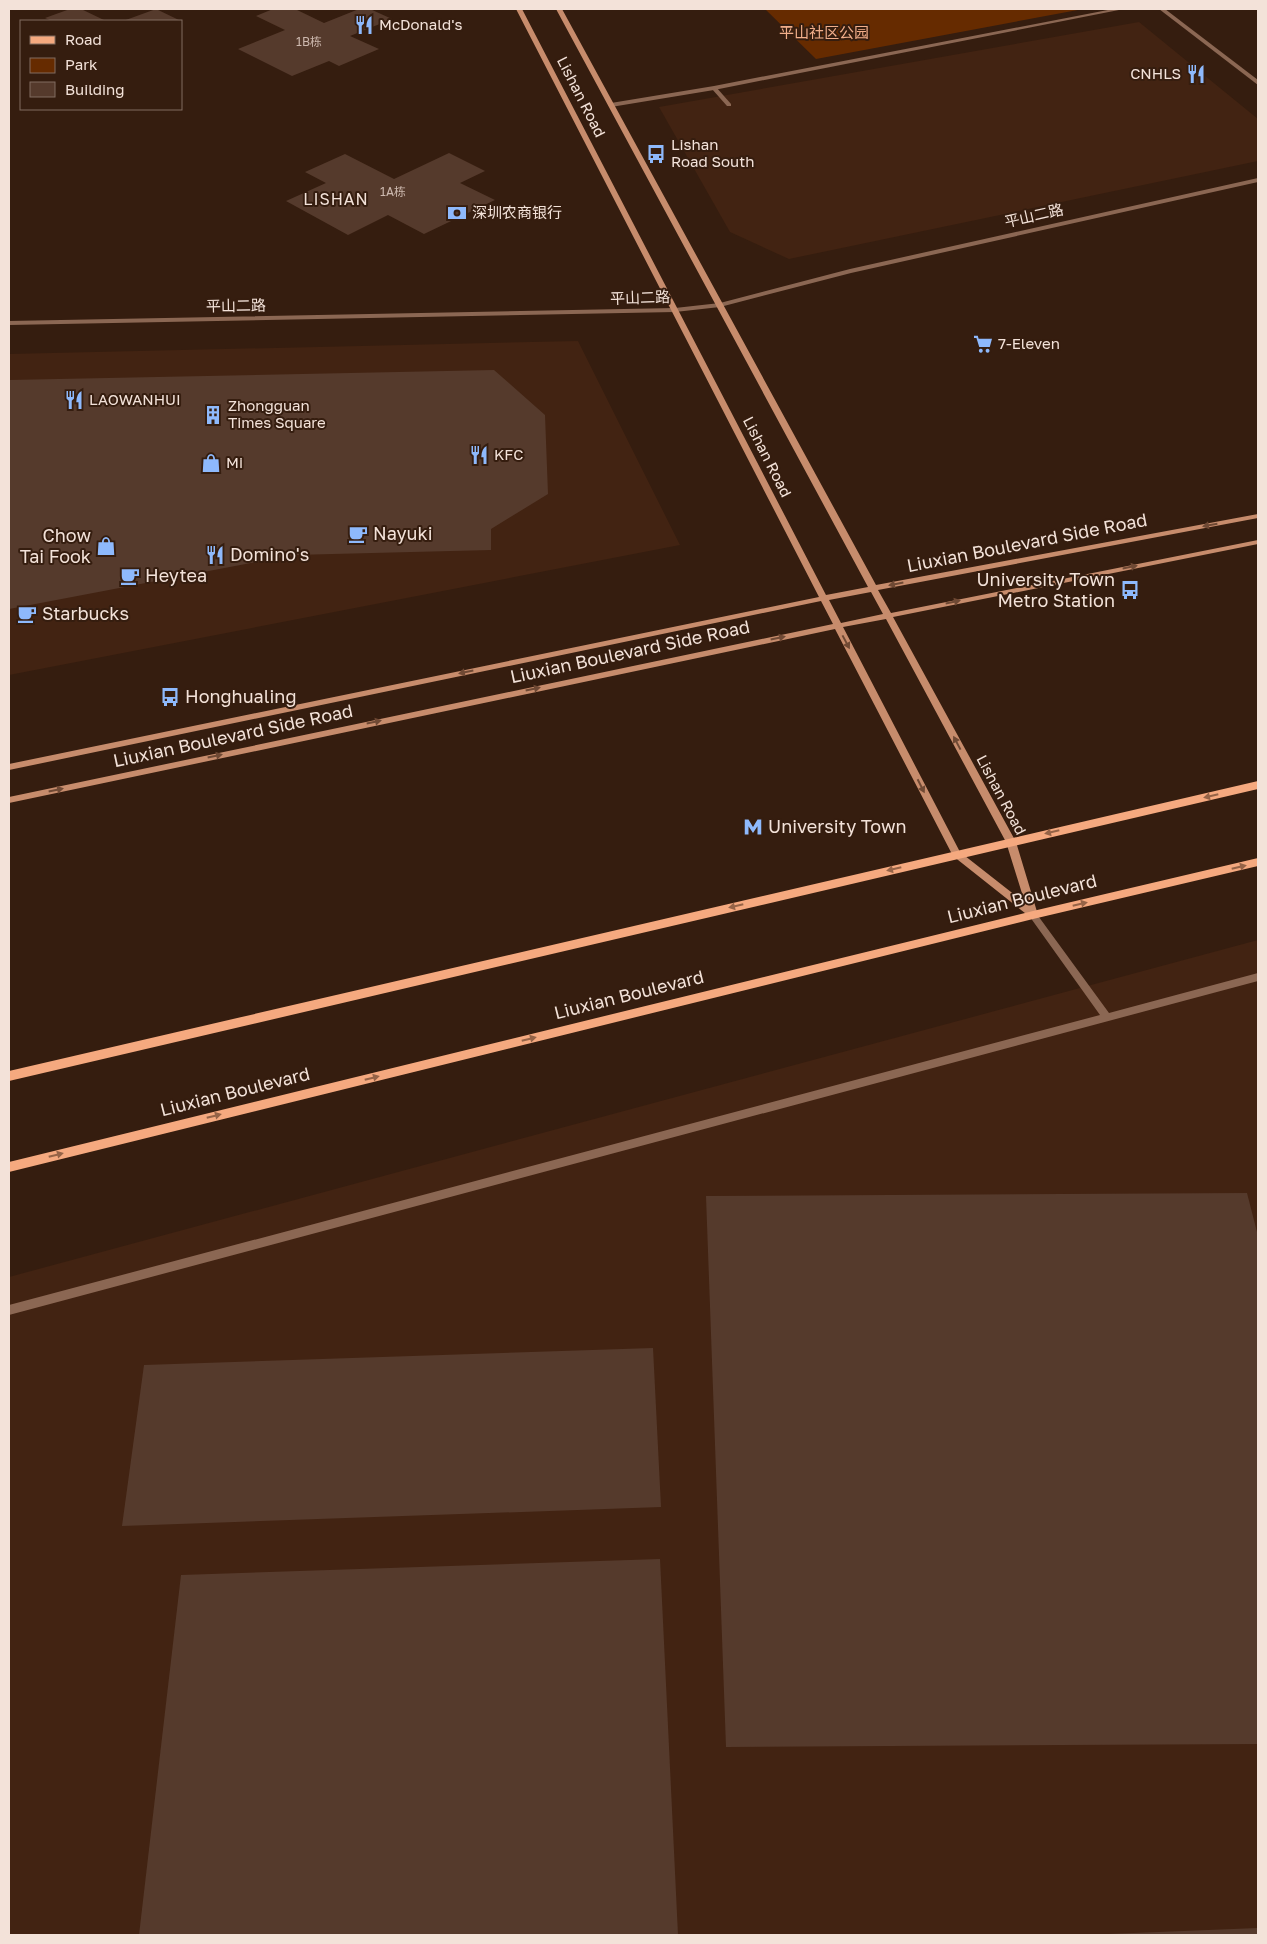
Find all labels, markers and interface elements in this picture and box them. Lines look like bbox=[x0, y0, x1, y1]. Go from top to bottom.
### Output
restaurant icon: McDonald's bbox=[353, 14, 375, 36]
place label: McDonald's bbox=[379, 15, 462, 33]
legend bbox=[20, 20, 182, 110]
park label: 平山社区公园 bbox=[779, 23, 869, 41]
text: Road bbox=[65, 30, 102, 48]
house number: 1B栋 bbox=[296, 34, 322, 49]
street label: Lishan Road bbox=[554, 53, 610, 140]
text: Park bbox=[65, 55, 98, 73]
restaurant icon: CNHLS bbox=[1185, 63, 1207, 85]
place label: CNHLS bbox=[1130, 64, 1181, 82]
text: Building bbox=[65, 80, 125, 98]
place label: Lishan Road South bbox=[671, 135, 754, 170]
bus stop icon: Lishan Road South bbox=[645, 143, 667, 165]
house number: 1A栋 bbox=[380, 184, 406, 199]
district label: LISHAN bbox=[303, 189, 369, 209]
street label: 平山二路 bbox=[1003, 200, 1065, 231]
bank icon: 深圳农商银行 bbox=[446, 202, 468, 224]
place label: 深圳农商银行 bbox=[472, 203, 562, 221]
street label: 平山二路 bbox=[610, 287, 670, 307]
street label: 平山二路 bbox=[206, 295, 266, 315]
supermarket icon: 7-Eleven bbox=[972, 333, 994, 355]
place label: 7-Eleven bbox=[998, 334, 1060, 352]
restaurant icon: LAOWANHUI bbox=[63, 389, 85, 411]
place label: LAOWANHUI bbox=[89, 390, 181, 408]
place label: Zhongguan Times Square bbox=[228, 396, 326, 431]
building icon: Zhongguan Times Square bbox=[202, 404, 224, 426]
street label: Lishan Road bbox=[740, 413, 796, 500]
restaurant icon: KFC bbox=[468, 444, 490, 466]
place label: KFC bbox=[494, 445, 523, 463]
shop icon: Mi bbox=[200, 452, 222, 474]
place label: Mi bbox=[226, 453, 243, 471]
street label: Liuxian Boulevard Side Road bbox=[905, 508, 1149, 576]
one-way arrow bbox=[1202, 521, 1218, 529]
place label: Nayuki bbox=[373, 522, 432, 544]
cafe icon: Nayuki bbox=[347, 523, 369, 545]
place label: Chow Tai Fook bbox=[20, 524, 91, 567]
shop icon: Chow Tai Fook bbox=[95, 535, 117, 557]
place label: Domino's bbox=[230, 543, 309, 565]
restaurant icon: Domino's bbox=[204, 544, 226, 566]
one-way arrow bbox=[1122, 563, 1138, 571]
place label: Heytea bbox=[145, 564, 207, 586]
cafe icon: Heytea bbox=[119, 565, 141, 587]
place label: University Town Metro Station bbox=[976, 568, 1115, 611]
bus stop icon: University Town Metro Station bbox=[1119, 579, 1141, 601]
one-way arrow bbox=[888, 580, 903, 588]
one-way arrow bbox=[946, 598, 961, 606]
place label: Starbucks bbox=[42, 602, 129, 624]
cafe icon: Starbucks bbox=[16, 603, 38, 625]
street label: Liuxian Boulevard Side Road bbox=[508, 615, 752, 687]
one-way arrow bbox=[771, 633, 787, 641]
one-way arrow bbox=[842, 635, 850, 649]
one-way arrow bbox=[458, 668, 473, 676]
place label: Honghualing bbox=[185, 685, 296, 707]
one-way arrow bbox=[526, 685, 541, 693]
bus stop icon: Honghualing bbox=[159, 686, 181, 708]
street label: Liuxian Boulevard Side Road bbox=[111, 699, 355, 771]
one-way arrow bbox=[367, 718, 383, 726]
one-way arrow bbox=[953, 736, 962, 750]
street label: Lishan Road bbox=[973, 751, 1030, 838]
one-way arrow bbox=[208, 752, 223, 760]
one-way arrow bbox=[917, 779, 925, 793]
one-way arrow bbox=[49, 786, 64, 794]
one-way arrow bbox=[1203, 792, 1218, 800]
place label: University Town bbox=[768, 815, 907, 837]
metro station icon: University Town bbox=[742, 816, 764, 838]
one-way arrow bbox=[1045, 828, 1060, 836]
one-way arrow bbox=[1231, 863, 1246, 871]
one-way arrow bbox=[887, 865, 902, 873]
street label: Liuxian Boulevard bbox=[945, 869, 1099, 927]
one-way arrow bbox=[1073, 900, 1088, 908]
one-way arrow bbox=[728, 902, 743, 910]
street label: Liuxian Boulevard bbox=[552, 965, 706, 1023]
one-way arrow bbox=[522, 1035, 537, 1043]
street label: Liuxian Boulevard bbox=[158, 1062, 312, 1120]
one-way arrow bbox=[364, 1074, 379, 1082]
one-way arrow bbox=[206, 1112, 221, 1120]
one-way arrow bbox=[49, 1151, 64, 1159]

